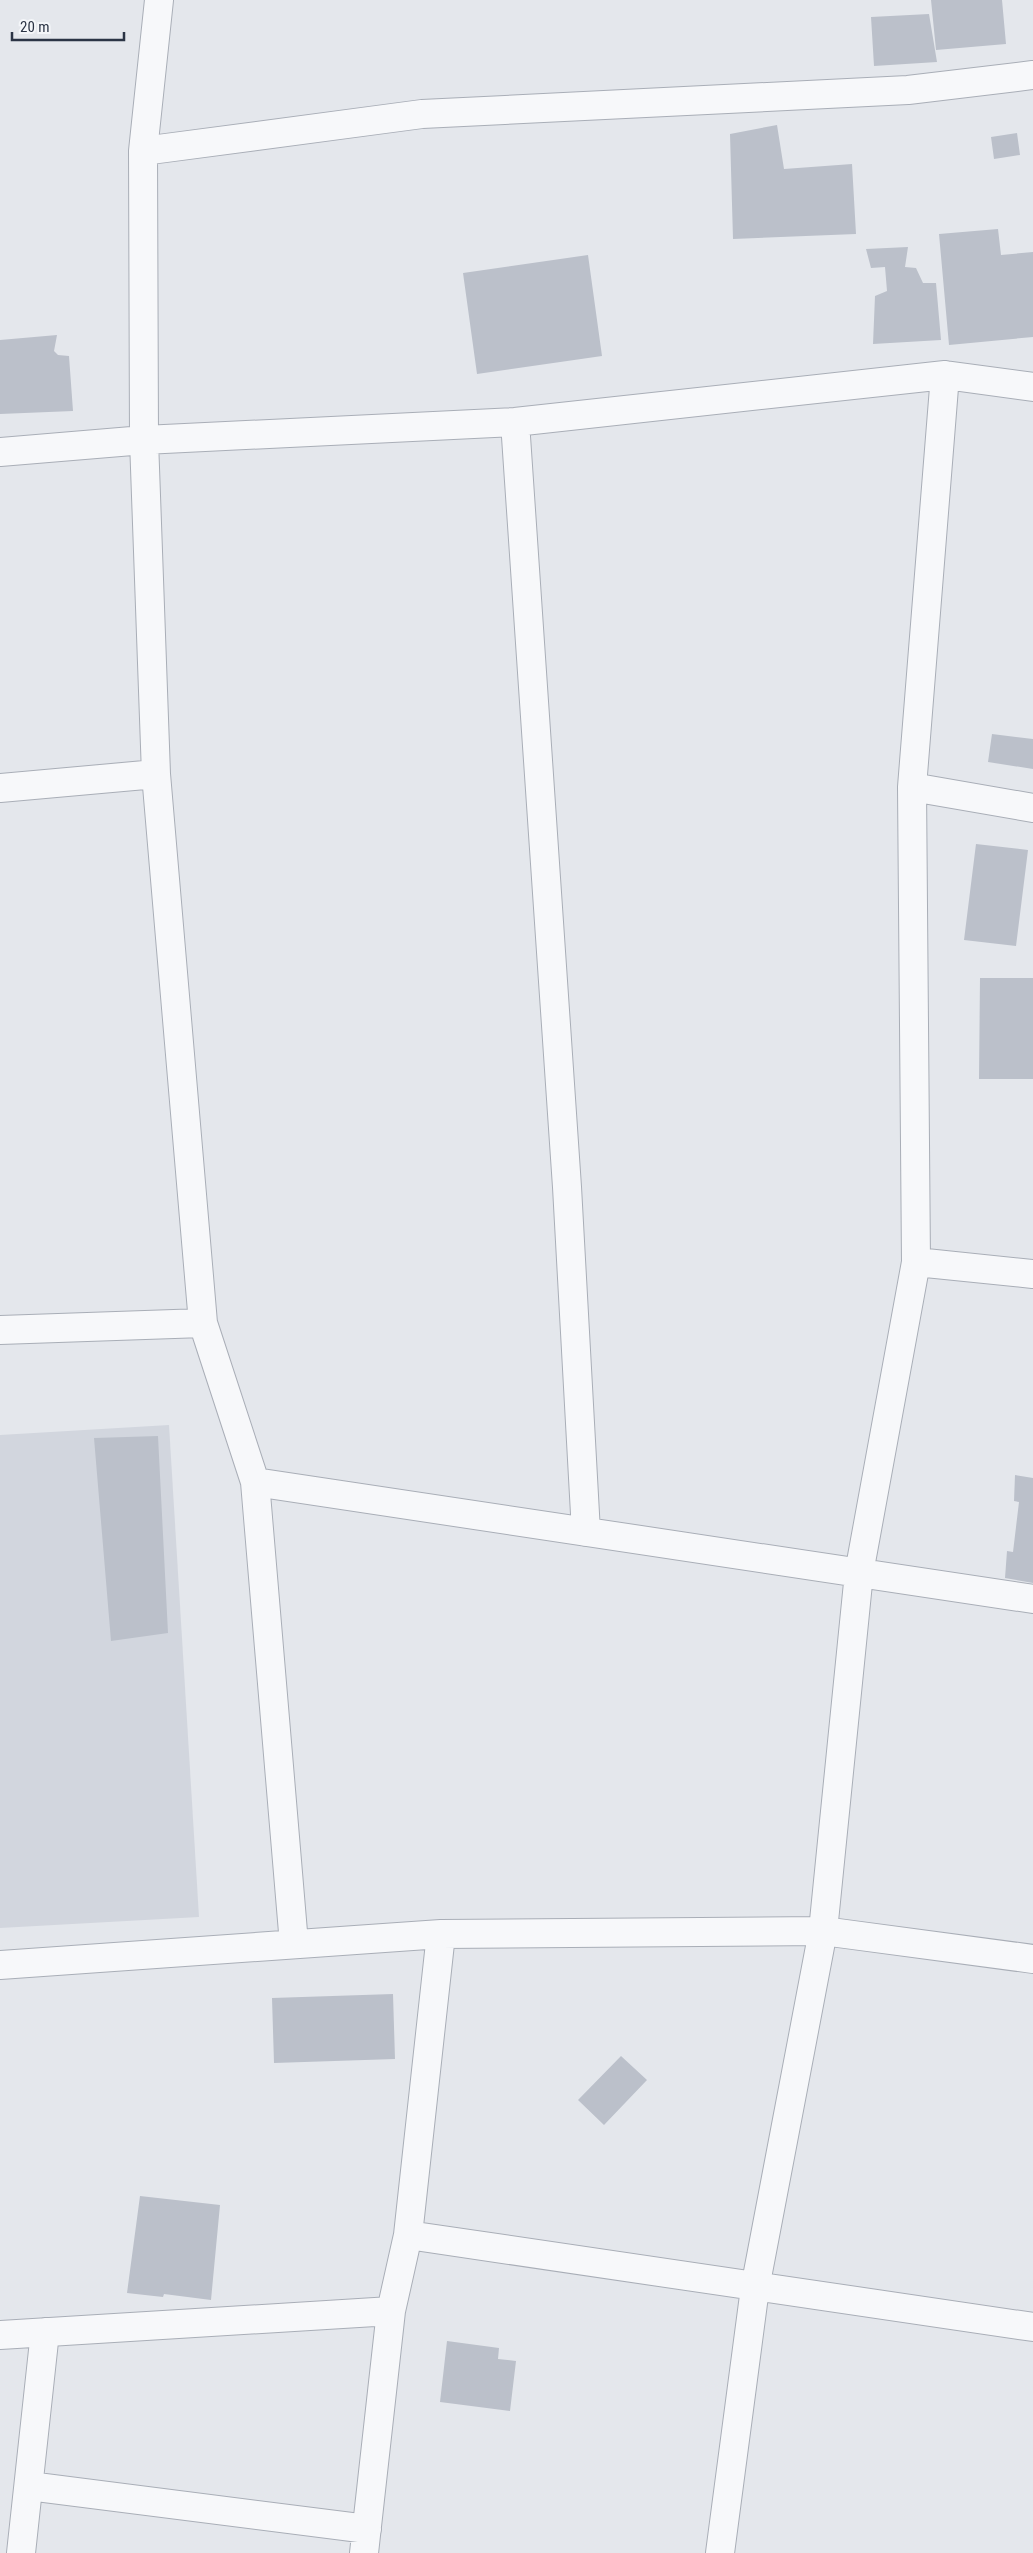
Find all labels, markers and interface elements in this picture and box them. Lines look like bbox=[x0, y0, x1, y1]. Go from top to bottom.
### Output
scale bar bbox=[12, 10, 125, 42]
text: 20 m bbox=[20, 18, 50, 36]

